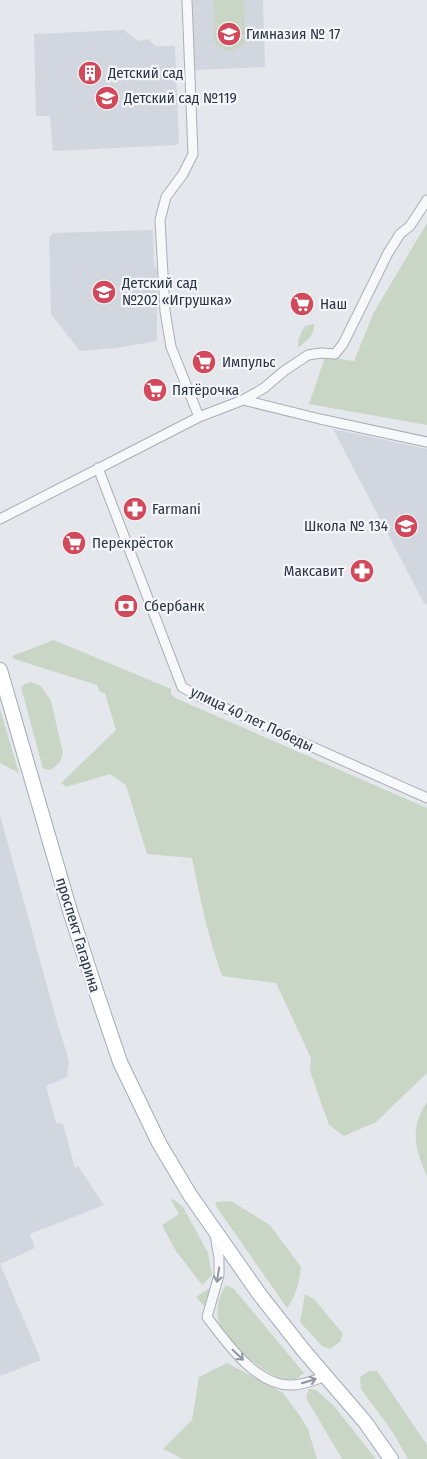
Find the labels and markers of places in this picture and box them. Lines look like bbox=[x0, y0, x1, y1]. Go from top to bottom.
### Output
school or university icon: Гимназия № 17 bbox=[216, 21, 242, 47]
place label: Гимназия № 17 bbox=[246, 25, 340, 43]
building icon: Детский сад bbox=[77, 60, 103, 86]
place label: Детский сад bbox=[107, 64, 183, 82]
school or university icon: Детский сад №119 bbox=[94, 85, 120, 111]
place label: Детский сад №119 bbox=[123, 89, 237, 107]
place label: Детский сад №202 «Игрушка» bbox=[121, 274, 232, 309]
school or university icon: Детский сад №202 «Игрушка» bbox=[91, 279, 117, 305]
supermarket icon: Наш bbox=[289, 291, 315, 317]
place label: Наш bbox=[320, 295, 347, 313]
supermarket icon: Импульс bbox=[191, 349, 217, 375]
place label: Импульс bbox=[222, 353, 276, 371]
supermarket icon: Пятёрочка bbox=[142, 377, 168, 403]
place label: Пятёрочка bbox=[172, 381, 239, 399]
pharmacy icon: Farmani bbox=[122, 496, 148, 522]
place label: Farmani bbox=[152, 500, 201, 518]
school or university icon: Школа № 134 bbox=[393, 513, 419, 539]
place label: Школа № 134 bbox=[304, 517, 388, 535]
supermarket icon: Перекрёсток bbox=[61, 530, 87, 556]
place label: Перекрёсток bbox=[92, 534, 173, 552]
pharmacy icon: Максавит bbox=[349, 558, 375, 584]
place label: Максавит bbox=[284, 562, 345, 580]
bank icon: Сбербанк bbox=[113, 593, 139, 619]
place label: Сбербанк bbox=[144, 597, 205, 615]

